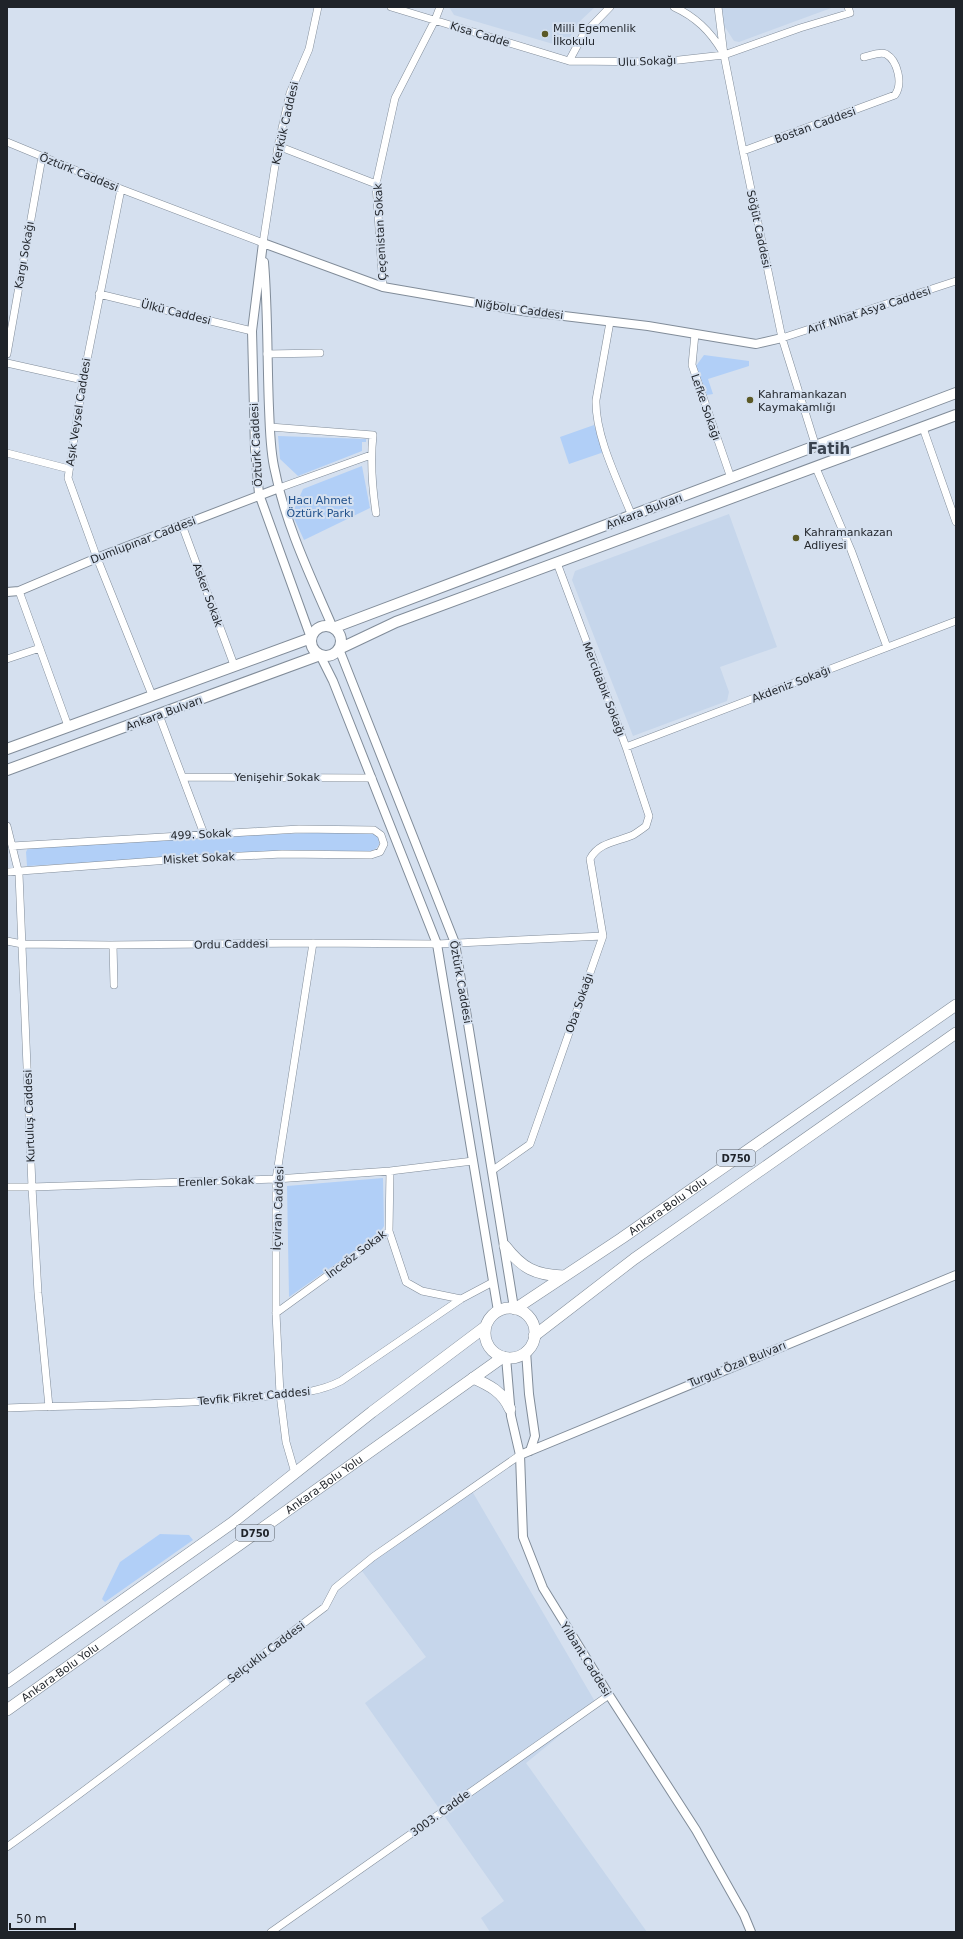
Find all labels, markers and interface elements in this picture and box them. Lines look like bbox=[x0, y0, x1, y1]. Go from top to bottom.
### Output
street label: Kısa Cadde bbox=[449, 19, 511, 50]
place label: Milli Egemenlik İlkokulu bbox=[553, 22, 636, 48]
marker: Milli Egemenlik İlkokulu bbox=[540, 29, 550, 39]
street label: Ulu Sokağı bbox=[618, 54, 676, 69]
street label: Kerkük Caddesi bbox=[270, 80, 301, 166]
street label: Bostan Caddesi bbox=[773, 105, 858, 146]
street label: Öztürk Caddesi bbox=[37, 151, 120, 194]
street label: Çeçenistan Sokak bbox=[371, 182, 390, 281]
street label: Söğüt Caddesi bbox=[744, 189, 773, 269]
street label: Kargı Sokağı bbox=[12, 220, 37, 290]
street label: Arif Nihat Asya Caddesi bbox=[806, 284, 933, 337]
street label: Niğbolu Caddesi bbox=[474, 297, 564, 322]
street label: Ülkü Caddesi bbox=[140, 298, 212, 327]
street label: Aşık Veysel Caddesi bbox=[64, 357, 93, 467]
street label: Lefke Sokağı bbox=[688, 372, 723, 442]
place label: Kahramankazan Kaymakamlığı bbox=[758, 388, 847, 414]
marker: Kahramankazan Kaymakamlığı bbox=[745, 395, 755, 405]
street label: Öztürk Caddesi bbox=[248, 403, 265, 487]
district label: Fatih bbox=[808, 440, 850, 458]
street label: Ankara Bulvarı bbox=[604, 491, 684, 532]
park label: Hacı Ahmet Öztürk Parkı bbox=[287, 494, 353, 520]
street label: Dumlupınar Caddesi bbox=[89, 514, 198, 567]
place label: Kahramankazan Adliyesi bbox=[804, 526, 893, 552]
marker: Kahramankazan Adliyesi bbox=[791, 533, 801, 543]
street label: Asker Sokak bbox=[190, 561, 225, 629]
street label: Mercidabık Sokağı bbox=[580, 640, 628, 738]
street label: Akdeniz Sokağı bbox=[750, 663, 833, 706]
street label: Ankara Bulvarı bbox=[124, 694, 204, 733]
street label: Yenişehir Sokak bbox=[233, 771, 320, 784]
street label: 499. Sokak bbox=[170, 826, 232, 843]
street label: Misket Sokak bbox=[163, 850, 236, 867]
street label: Ordu Caddesi bbox=[194, 937, 268, 952]
street label: Öztürk Caddesi bbox=[447, 940, 474, 1025]
street label: Oba Sokağı bbox=[563, 971, 596, 1035]
street label: Kurtuluş Caddesi bbox=[21, 1069, 38, 1163]
road number: D750 bbox=[717, 1150, 755, 1166]
street label: İçviran Caddesi bbox=[271, 1166, 286, 1250]
street label: Erenler Sokak bbox=[178, 1174, 255, 1189]
street label: Ankara-Bolu Yolu bbox=[626, 1175, 709, 1238]
street label: İnceöz Sokak bbox=[324, 1227, 389, 1281]
street label: Turgut Özal Bulvarı bbox=[685, 1339, 788, 1390]
street label: Tevfik Fikret Caddesi bbox=[196, 1385, 311, 1408]
street label: Ankara-Bolu Yolu bbox=[283, 1453, 366, 1517]
road number: D750 bbox=[236, 1525, 274, 1541]
street label: Selçuklu Caddesi bbox=[225, 1619, 308, 1686]
street label: Yılbant Caddesi bbox=[557, 1619, 614, 1699]
street label: Ankara-Bolu Yolu bbox=[19, 1641, 102, 1705]
street label: 3003. Cadde bbox=[408, 1787, 473, 1839]
scale bar bbox=[10, 1905, 75, 1931]
text: 50 m bbox=[16, 1912, 47, 1926]

